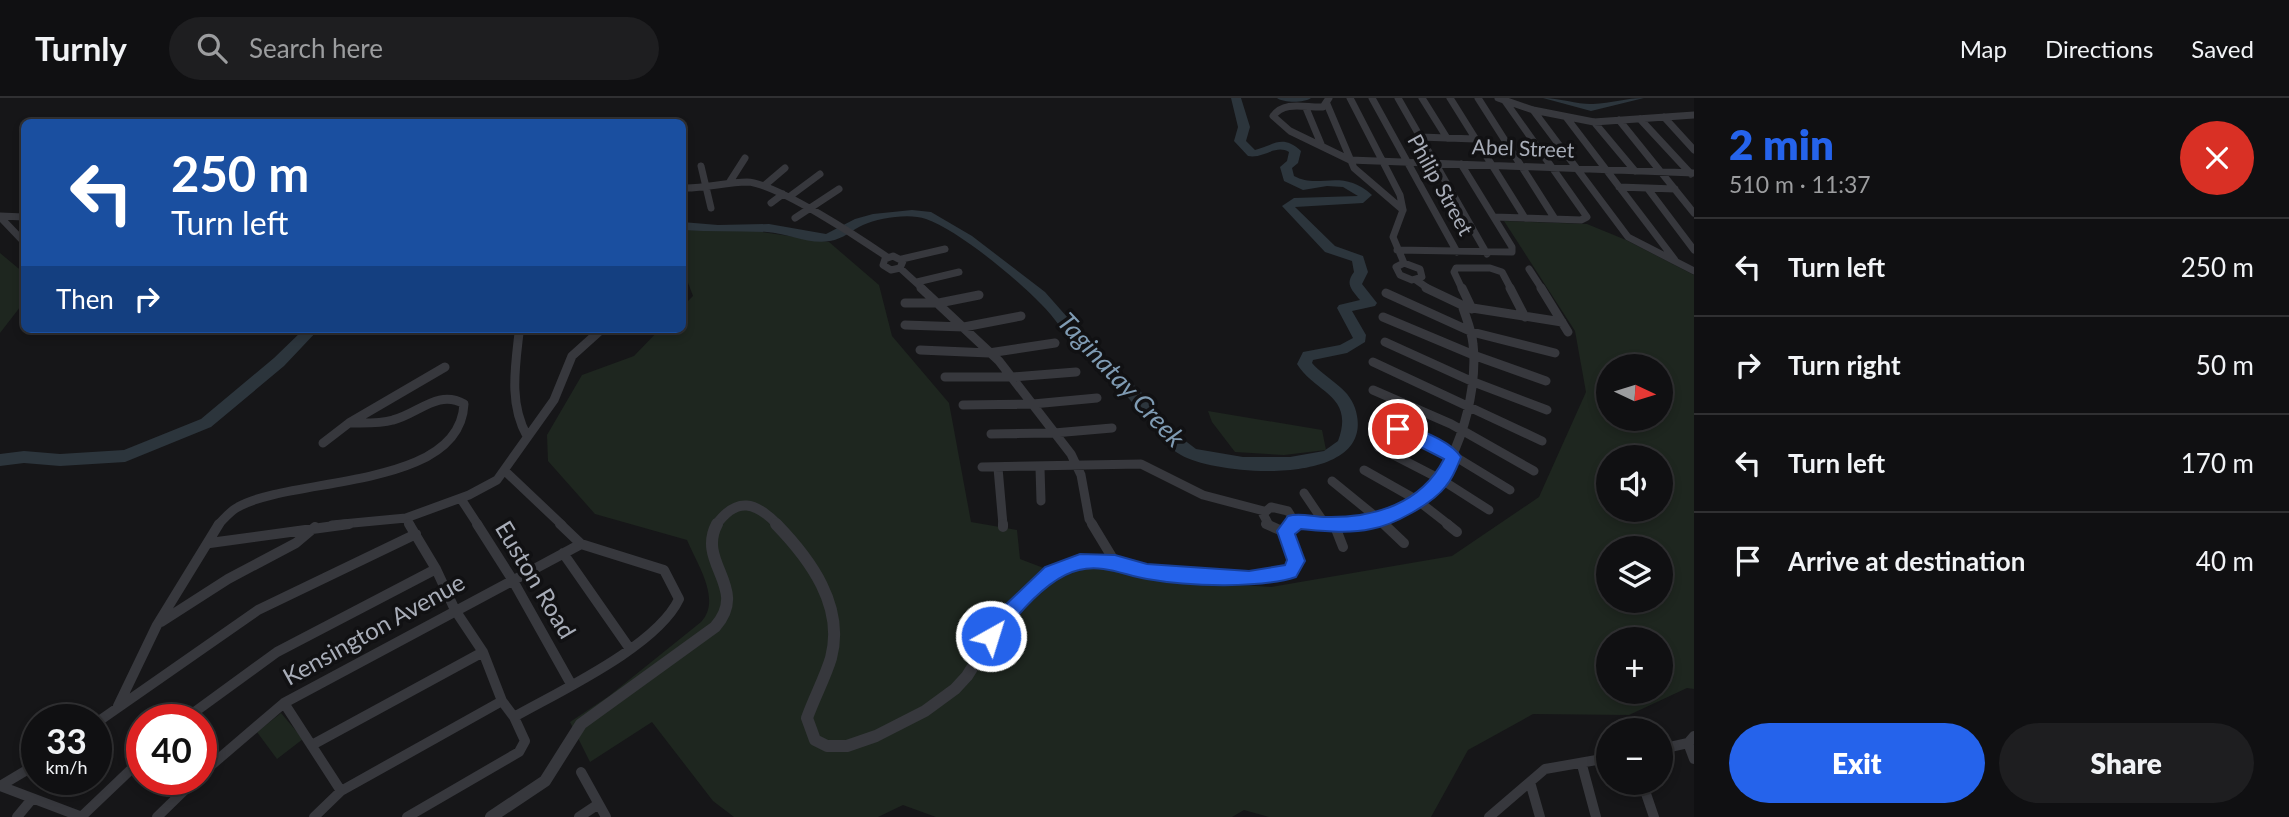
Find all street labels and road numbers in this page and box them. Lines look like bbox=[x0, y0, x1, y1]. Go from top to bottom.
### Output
street label: Philip Street bbox=[1403, 129, 1480, 240]
street label: Abel Street bbox=[1471, 133, 1575, 162]
street label: Euston Road bbox=[490, 515, 583, 643]
street label: Kensington Avenue bbox=[277, 567, 469, 691]

